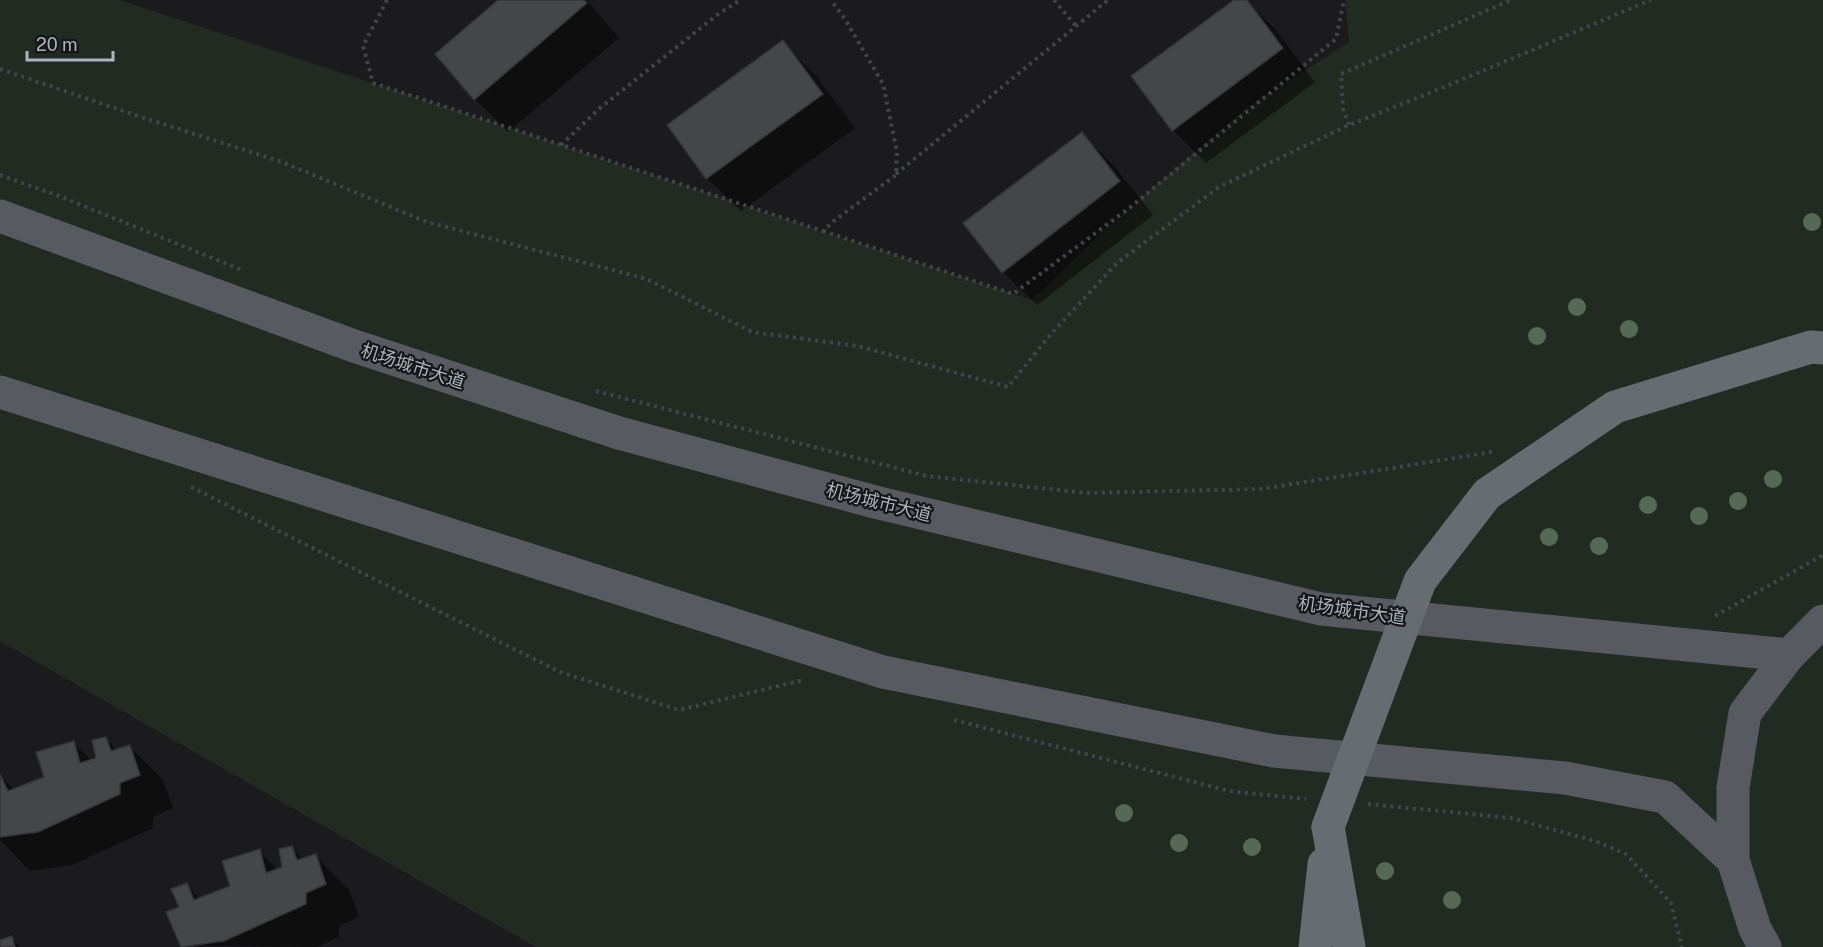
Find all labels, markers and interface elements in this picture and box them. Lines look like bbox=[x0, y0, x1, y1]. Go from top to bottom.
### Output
scale bar bbox=[27, 24, 112, 62]
text: 20 m bbox=[36, 34, 78, 55]
street label: 机场城市大道 bbox=[358, 339, 468, 393]
street label: 机场城市大道 bbox=[824, 479, 934, 525]
street label: 机场城市大道 bbox=[1297, 592, 1407, 628]

